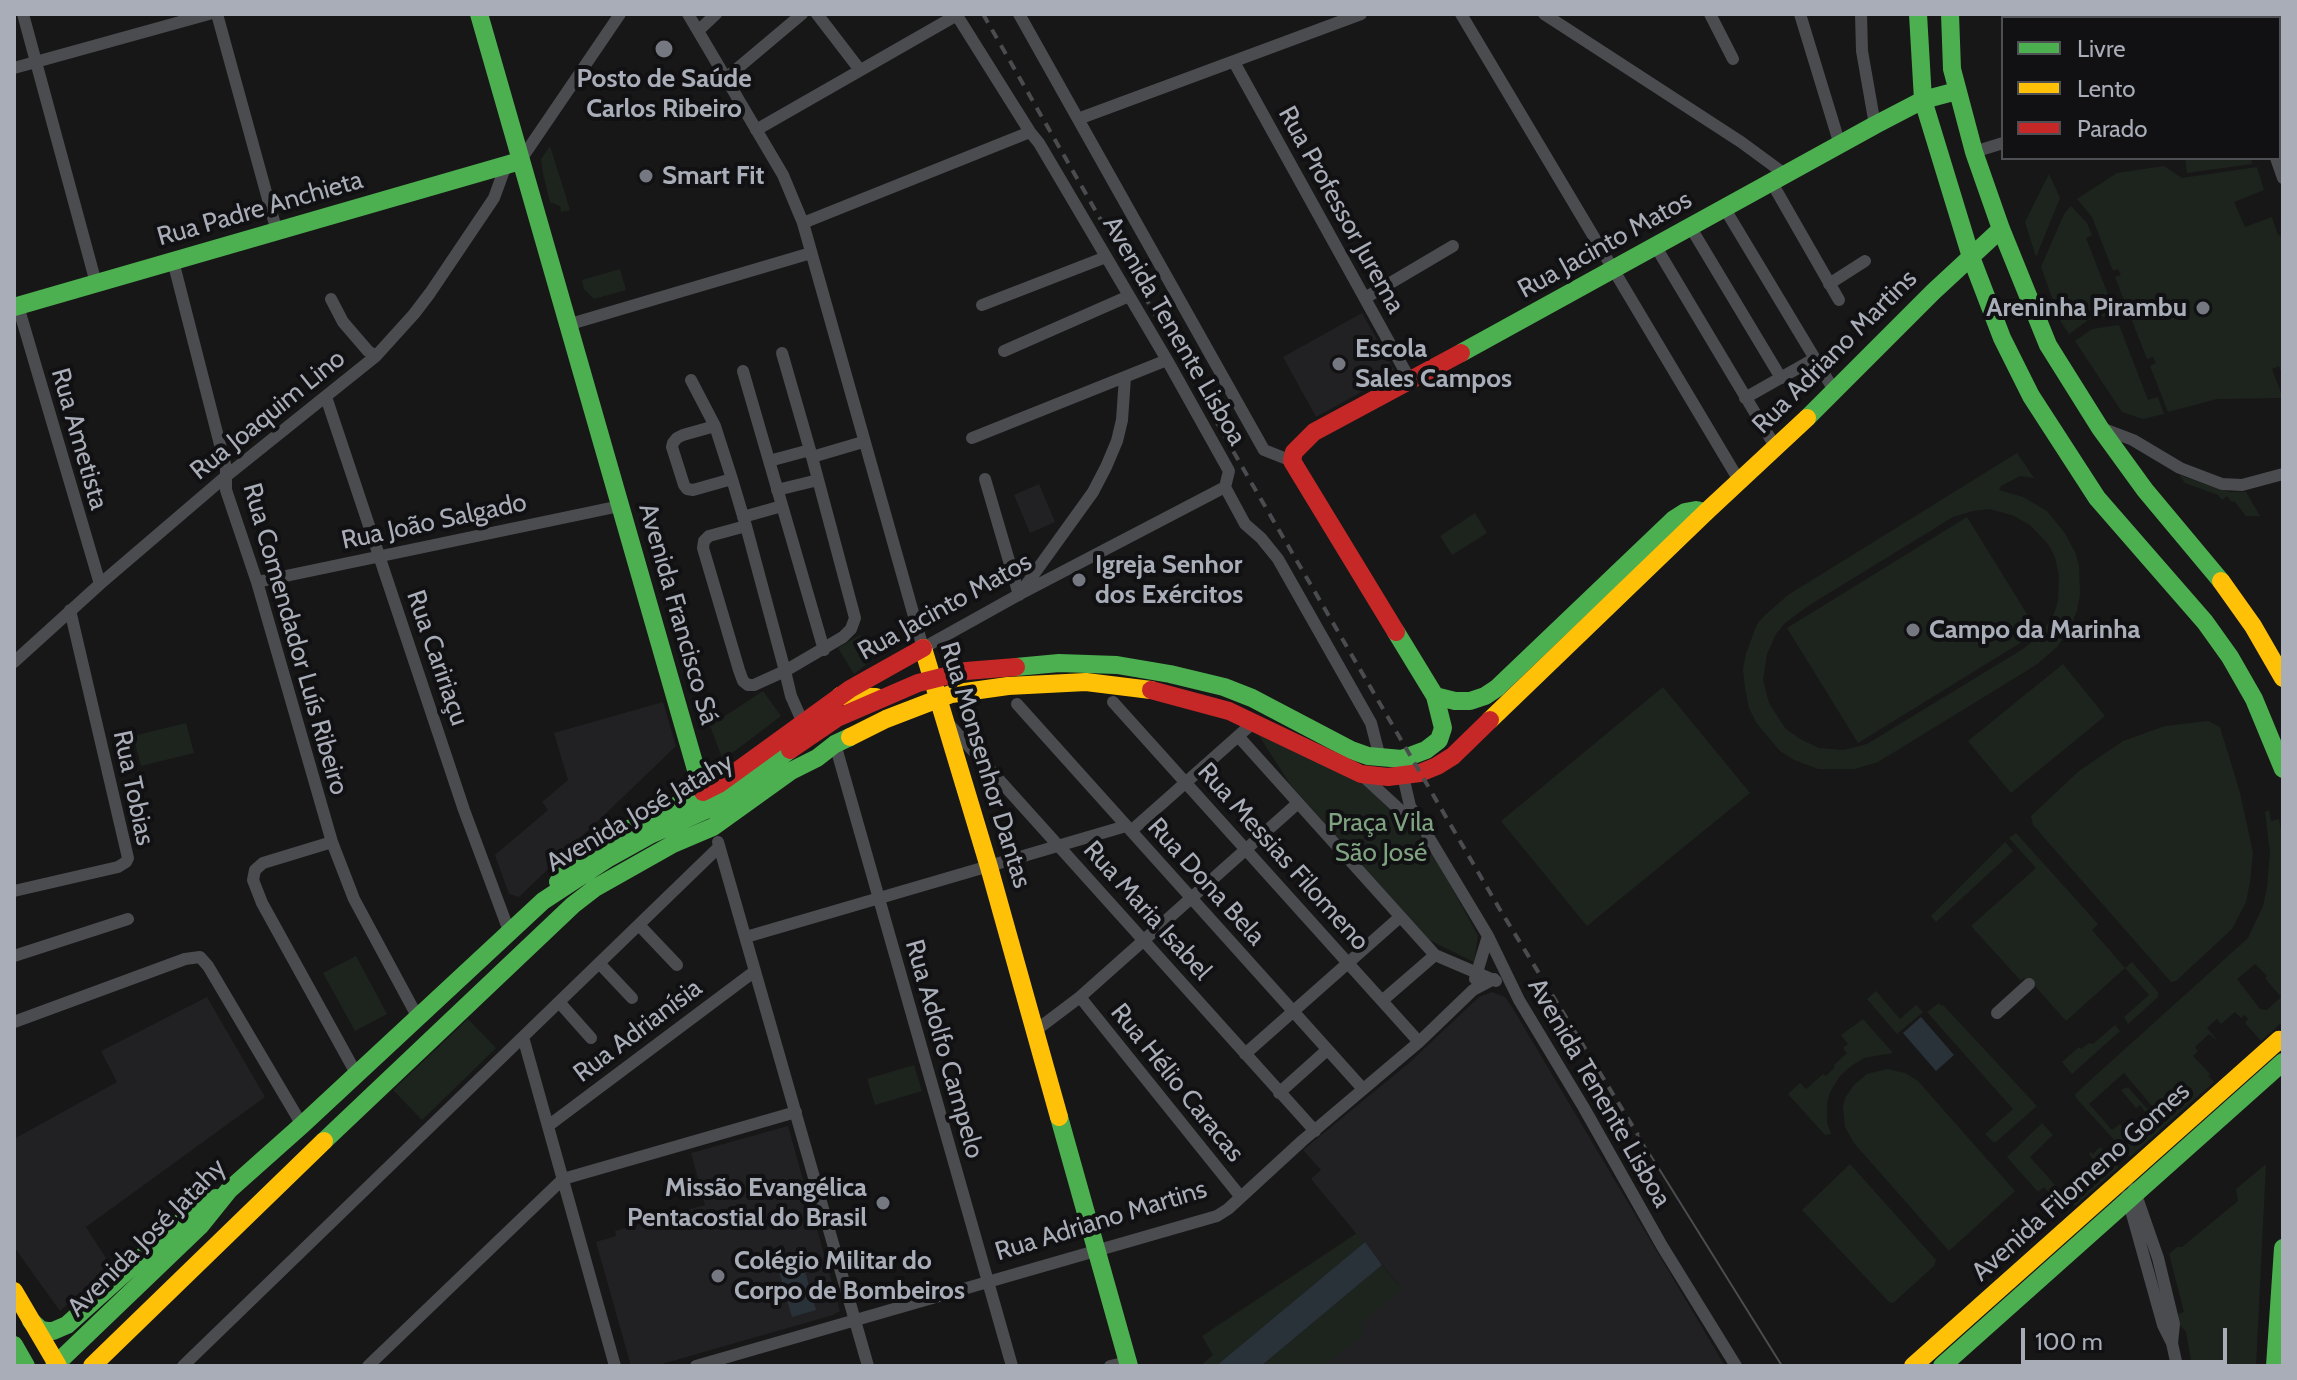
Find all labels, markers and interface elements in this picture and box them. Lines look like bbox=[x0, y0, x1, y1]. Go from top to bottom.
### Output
legend bbox=[2001, 16, 2281, 160]
text: Livre bbox=[2077, 34, 2125, 63]
marker: Posto de Saúde Carlos Ribeiro bbox=[653, 38, 675, 60]
place label: Posto de Saúde Carlos Ribeiro bbox=[576, 63, 752, 124]
text: Lento bbox=[2077, 74, 2136, 103]
street label: Rua Professor Jurema bbox=[1271, 101, 1411, 319]
text: Parado bbox=[2077, 114, 2147, 143]
place label: Smart Fit bbox=[662, 160, 764, 192]
street label: Rua Padre Anchieta bbox=[154, 165, 366, 253]
marker: Smart Fit bbox=[637, 167, 655, 185]
street label: Rua Jacinto Matos bbox=[1513, 184, 1697, 306]
street label: Avenida Tenente Lisboa bbox=[1096, 211, 1252, 451]
street label: Rua Adriano Martins bbox=[1746, 263, 1924, 441]
place label: Areninha Pirambu bbox=[1986, 292, 2187, 324]
marker: Areninha Pirambu bbox=[2194, 299, 2212, 317]
place label: Escola Sales Campos bbox=[1355, 333, 1512, 394]
street label: Rua Joaquim Lino bbox=[184, 343, 352, 487]
marker: Escola Sales Campos bbox=[1330, 355, 1348, 373]
street label: Rua Ametista bbox=[44, 365, 114, 513]
street label: Rua Comendador Luís Ribeiro bbox=[236, 480, 354, 798]
street label: Rua João Salgado bbox=[339, 487, 529, 557]
street label: Avenida Francisco Sá bbox=[631, 500, 725, 728]
street label: Rua Jacinto Matos bbox=[853, 546, 1037, 668]
place label: Igreja Senhor dos Exércitos bbox=[1095, 549, 1243, 610]
marker: Igreja Senhor dos Exércitos bbox=[1070, 571, 1088, 589]
street label: Rua Caririaçu bbox=[399, 586, 475, 730]
place label: Campo da Marinha bbox=[1929, 614, 2140, 646]
marker: Campo da Marinha bbox=[1904, 621, 1922, 639]
street label: Rua Monsenhor Dantas bbox=[933, 638, 1037, 892]
street label: Rua Tobias bbox=[106, 728, 160, 848]
street label: Avenida José Jatahy bbox=[541, 747, 739, 879]
street label: Rua Messias Filomeno bbox=[1191, 757, 1375, 957]
park label: Praça Vila São José bbox=[1328, 807, 1434, 868]
street label: Rua Dona Bela bbox=[1141, 812, 1271, 952]
street label: Rua Maria Isabel bbox=[1076, 835, 1218, 987]
street label: Rua Adolfo Campelo bbox=[898, 936, 990, 1162]
street label: Rua Adrianísia bbox=[568, 973, 708, 1089]
street label: Avenida Tenente Lisboa bbox=[1521, 973, 1677, 1213]
street label: Rua Hélio Caracas bbox=[1104, 998, 1250, 1168]
street label: Avenida Filomeno Gomes bbox=[1966, 1076, 2196, 1288]
street label: Avenida José Jatahy bbox=[61, 1152, 233, 1324]
place label: Missão Evangélica Pentacostial do Brasil bbox=[627, 1172, 867, 1234]
street label: Rua Adriano Martins bbox=[991, 1174, 1211, 1268]
marker: Missão Evangélica Pentacostial do Brasil bbox=[874, 1194, 892, 1212]
place label: Colégio Militar do Corpo de Bombeiros bbox=[734, 1245, 965, 1306]
marker: Colégio Militar do Corpo de Bombeiros bbox=[709, 1267, 727, 1285]
scale bar bbox=[2025, 1312, 2231, 1362]
text: 100 m bbox=[2035, 1327, 2103, 1356]

